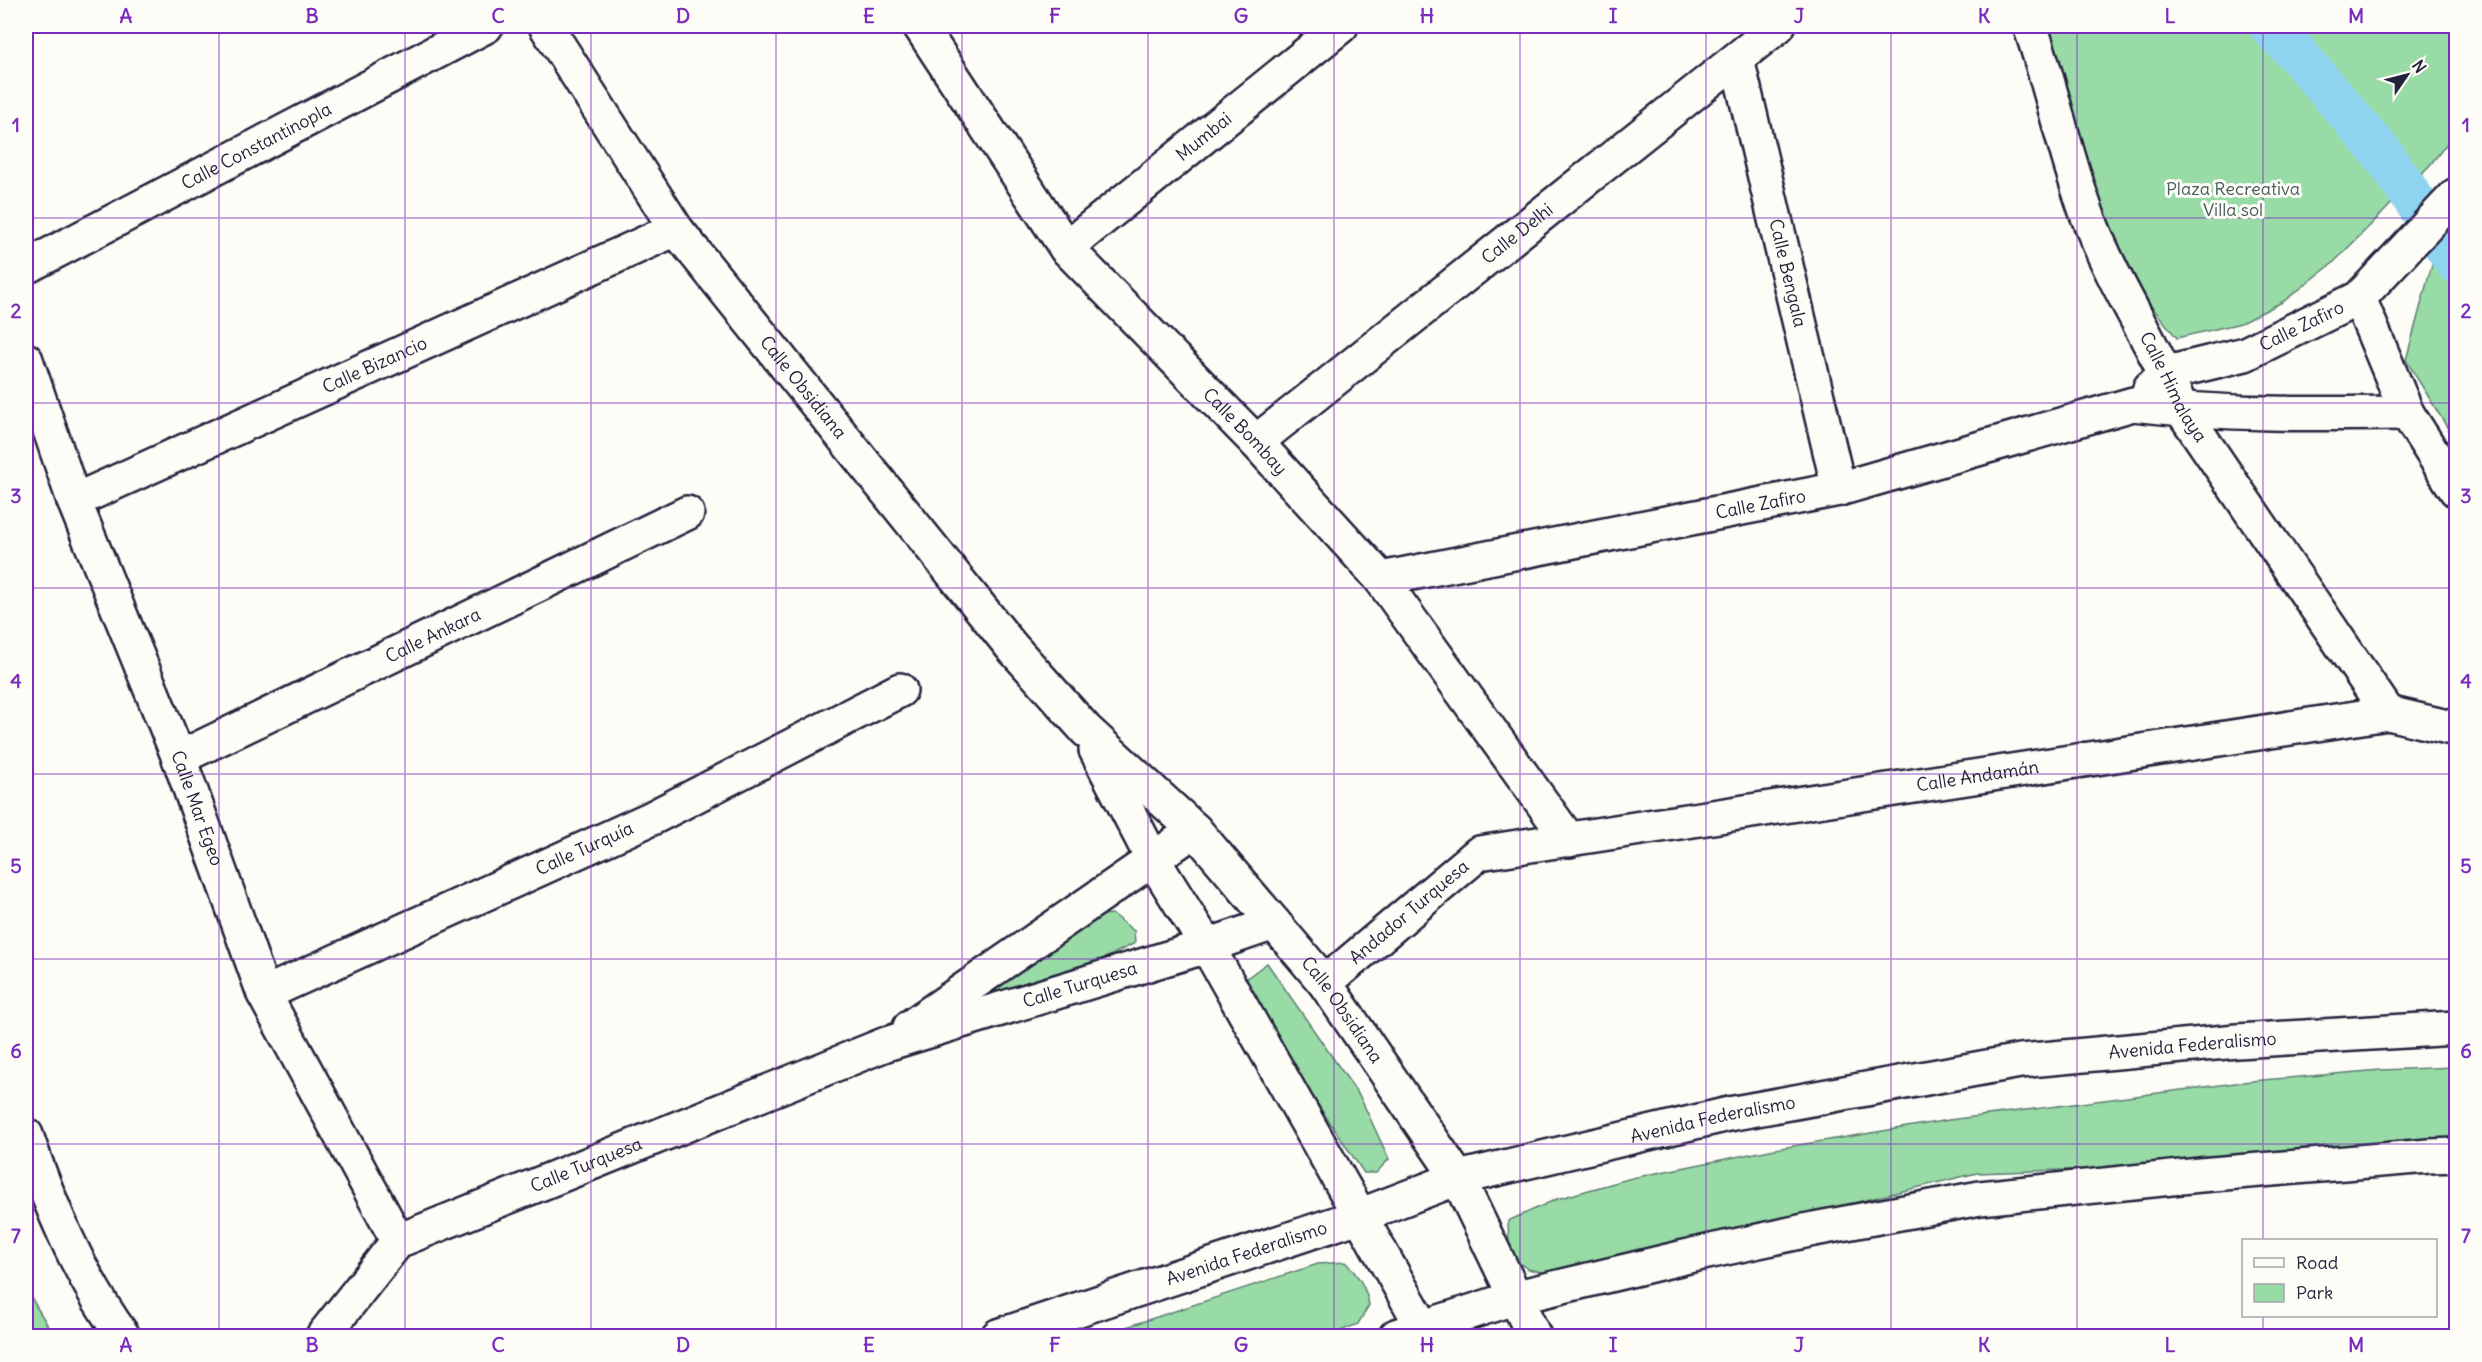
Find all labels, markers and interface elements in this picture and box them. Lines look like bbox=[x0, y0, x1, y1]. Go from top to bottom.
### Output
text: A bbox=[120, 3, 133, 28]
text: B bbox=[305, 3, 319, 28]
text: C bbox=[491, 3, 505, 28]
text: D bbox=[676, 3, 690, 28]
text: E bbox=[863, 3, 875, 28]
text: F bbox=[1049, 3, 1061, 28]
text: G bbox=[1234, 3, 1248, 28]
text: H bbox=[1420, 3, 1434, 28]
text: I bbox=[1609, 3, 1618, 28]
text: J bbox=[1794, 3, 1805, 28]
text: K bbox=[1978, 3, 1991, 28]
text: L bbox=[2165, 3, 2176, 28]
text: M bbox=[2348, 3, 2364, 28]
north arrow bbox=[2377, 45, 2437, 105]
text: N bbox=[2408, 56, 2431, 77]
street label: Calle Constantinopla bbox=[177, 97, 335, 195]
street label: Mumbai bbox=[1171, 107, 1236, 166]
text: 1 bbox=[12, 112, 20, 137]
text: 1 bbox=[2462, 112, 2470, 137]
park label: Plaza Recreativa Villa sol bbox=[2166, 177, 2300, 221]
street label: Calle Delhi bbox=[1476, 198, 1557, 269]
street label: Calle Bengala bbox=[1764, 216, 1812, 329]
street label: Calle Zafiro bbox=[2255, 295, 2348, 356]
text: 2 bbox=[11, 298, 22, 323]
text: 2 bbox=[2461, 298, 2472, 323]
street label: Calle Himalaya bbox=[2135, 328, 2212, 446]
street label: Calle Bizancio bbox=[319, 331, 431, 398]
street label: Calle Obsidiana bbox=[755, 331, 852, 443]
street label: Calle Bombay bbox=[1198, 383, 1292, 480]
text: 3 bbox=[10, 483, 22, 508]
text: 3 bbox=[2460, 483, 2472, 508]
street label: Calle Zafiro bbox=[1714, 484, 1808, 524]
street label: Calle Ankara bbox=[381, 602, 484, 668]
text: 4 bbox=[10, 668, 22, 693]
text: 4 bbox=[2460, 668, 2472, 693]
street label: Calle Mar Egeo bbox=[166, 747, 229, 869]
street label: Calle Andamán bbox=[1915, 755, 2040, 796]
street label: Calle Turquía bbox=[532, 816, 637, 880]
text: 5 bbox=[10, 853, 22, 878]
text: 5 bbox=[2460, 853, 2472, 878]
street label: Andador Turquesa bbox=[1344, 855, 1473, 969]
street label: Calle Obsidiana bbox=[1296, 951, 1388, 1067]
street label: Calle Turquesa bbox=[1020, 956, 1140, 1013]
street label: Avenida Federalismo bbox=[2108, 1027, 2277, 1064]
text: 6 bbox=[10, 1038, 22, 1063]
text: 6 bbox=[2460, 1038, 2472, 1063]
street label: Avenida Federalismo bbox=[1628, 1090, 1797, 1148]
street label: Calle Turquesa bbox=[527, 1132, 645, 1197]
street label: Avenida Federalismo bbox=[1163, 1215, 1330, 1290]
text: 7 bbox=[11, 1223, 21, 1248]
text: 7 bbox=[2461, 1223, 2471, 1248]
legend bbox=[2242, 1239, 2437, 1317]
text: Road bbox=[2296, 1251, 2339, 1274]
text: Park bbox=[2296, 1281, 2333, 1304]
text: A bbox=[120, 1332, 133, 1357]
text: B bbox=[305, 1332, 319, 1357]
text: C bbox=[491, 1332, 505, 1357]
text: D bbox=[676, 1332, 690, 1357]
text: E bbox=[863, 1332, 875, 1357]
text: F bbox=[1049, 1332, 1061, 1357]
text: G bbox=[1234, 1332, 1248, 1357]
text: H bbox=[1420, 1332, 1434, 1357]
text: I bbox=[1609, 1332, 1618, 1357]
text: J bbox=[1794, 1332, 1805, 1357]
text: K bbox=[1978, 1332, 1991, 1357]
text: L bbox=[2165, 1332, 2176, 1357]
text: M bbox=[2348, 1332, 2364, 1357]

